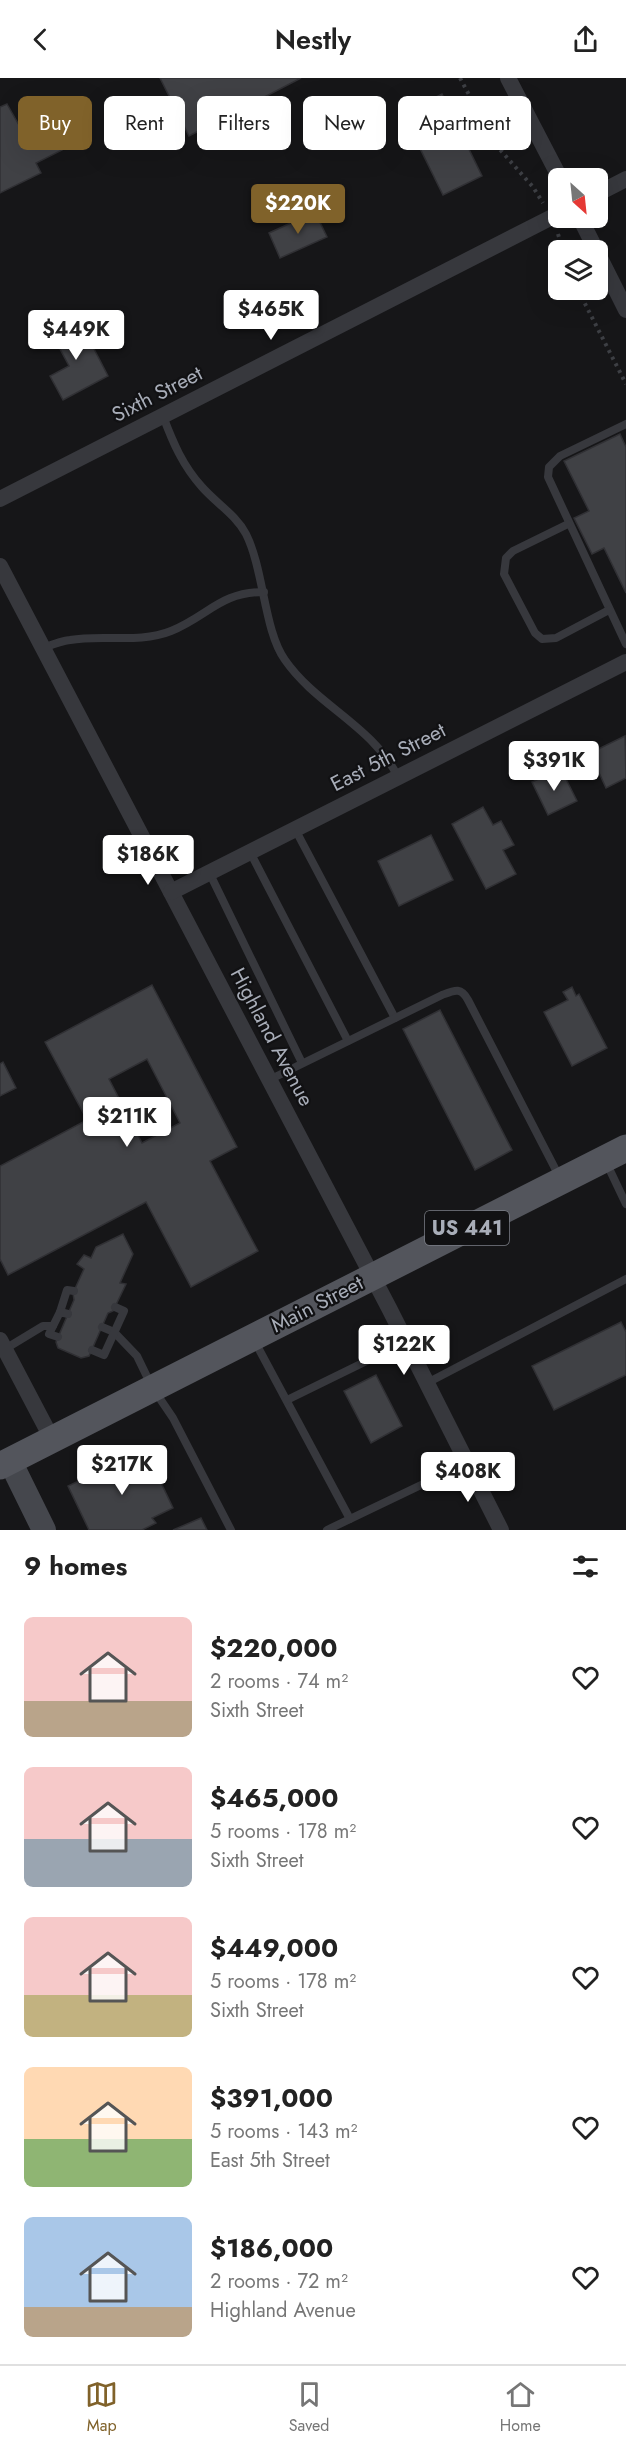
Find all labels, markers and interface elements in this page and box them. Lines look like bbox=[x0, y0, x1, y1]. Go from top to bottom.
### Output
text: Nestly bbox=[275, 20, 351, 59]
icon: back bbox=[24, 23, 57, 56]
icon: share bbox=[569, 23, 602, 56]
chip: Buy bbox=[18, 96, 92, 150]
chip: Rent bbox=[104, 96, 185, 150]
chip: Filters bbox=[197, 96, 291, 150]
chip: New bbox=[303, 96, 386, 150]
chip: Apartment bbox=[398, 96, 531, 150]
north arrow bbox=[548, 168, 608, 228]
map controls bbox=[548, 168, 608, 300]
pin: $220K bbox=[256, 184, 340, 235]
text: $220K bbox=[265, 189, 331, 218]
button: layers bbox=[548, 240, 608, 300]
pin: $465K bbox=[229, 290, 313, 341]
text: $465K bbox=[238, 295, 304, 324]
pin: $449K bbox=[34, 310, 118, 361]
text: $449K bbox=[42, 315, 110, 344]
street label: Sixth Street bbox=[106, 358, 208, 430]
street label: East 5th Street bbox=[325, 715, 451, 799]
pin: $391K bbox=[512, 741, 596, 792]
text: $391K bbox=[523, 746, 585, 775]
pin: $186K bbox=[106, 835, 190, 886]
text: $186K bbox=[117, 840, 179, 869]
street label: Highland Avenue bbox=[223, 962, 321, 1112]
pin: $211K bbox=[85, 1097, 169, 1148]
text: $211K bbox=[97, 1102, 157, 1131]
road number: US 441 bbox=[425, 1211, 509, 1245]
street label: Main Street bbox=[266, 1268, 368, 1340]
pin: $122K bbox=[362, 1325, 446, 1376]
text: $122K bbox=[373, 1330, 435, 1359]
pin: $217K bbox=[80, 1445, 164, 1496]
text: $217K bbox=[91, 1450, 153, 1479]
pin: $408K bbox=[426, 1452, 510, 1503]
text: $408K bbox=[435, 1457, 501, 1486]
text: 9 homes bbox=[24, 1547, 127, 1585]
icon: filters bbox=[569, 1550, 602, 1583]
text: $220,000 bbox=[210, 1629, 338, 1667]
icon: home bbox=[72, 1641, 144, 1713]
icon: heart bbox=[569, 1661, 602, 1694]
text: 2 rooms · 74 m² bbox=[210, 1667, 348, 1696]
text: Sixth Street bbox=[210, 1696, 304, 1725]
text: $465,000 bbox=[210, 1779, 339, 1817]
icon: home bbox=[72, 1791, 144, 1863]
icon: heart bbox=[569, 1811, 602, 1844]
text: 5 rooms · 178 m² bbox=[210, 1817, 356, 1846]
text: Sixth Street bbox=[210, 1846, 304, 1875]
text: $449,000 bbox=[210, 1929, 338, 1967]
icon: home bbox=[72, 1941, 144, 2013]
icon: heart bbox=[569, 1961, 602, 1994]
text: 5 rooms · 178 m² bbox=[210, 1967, 356, 1996]
text: Sixth Street bbox=[210, 1996, 304, 2025]
text: $391,000 bbox=[210, 2079, 333, 2117]
icon: home bbox=[72, 2091, 144, 2163]
icon: heart bbox=[569, 2111, 602, 2144]
text: 5 rooms · 143 m² bbox=[210, 2117, 357, 2146]
text: East 5th Street bbox=[210, 2146, 330, 2175]
text: $186,000 bbox=[210, 2229, 333, 2267]
icon: home bbox=[72, 2241, 144, 2313]
icon: heart bbox=[569, 2261, 602, 2294]
text: 2 rooms · 72 m² bbox=[210, 2267, 348, 2296]
text: Highland Avenue bbox=[210, 2296, 356, 2325]
tab: Map bbox=[85, 2378, 118, 2437]
tab: Saved bbox=[289, 2378, 329, 2437]
tab: Home bbox=[500, 2378, 541, 2437]

